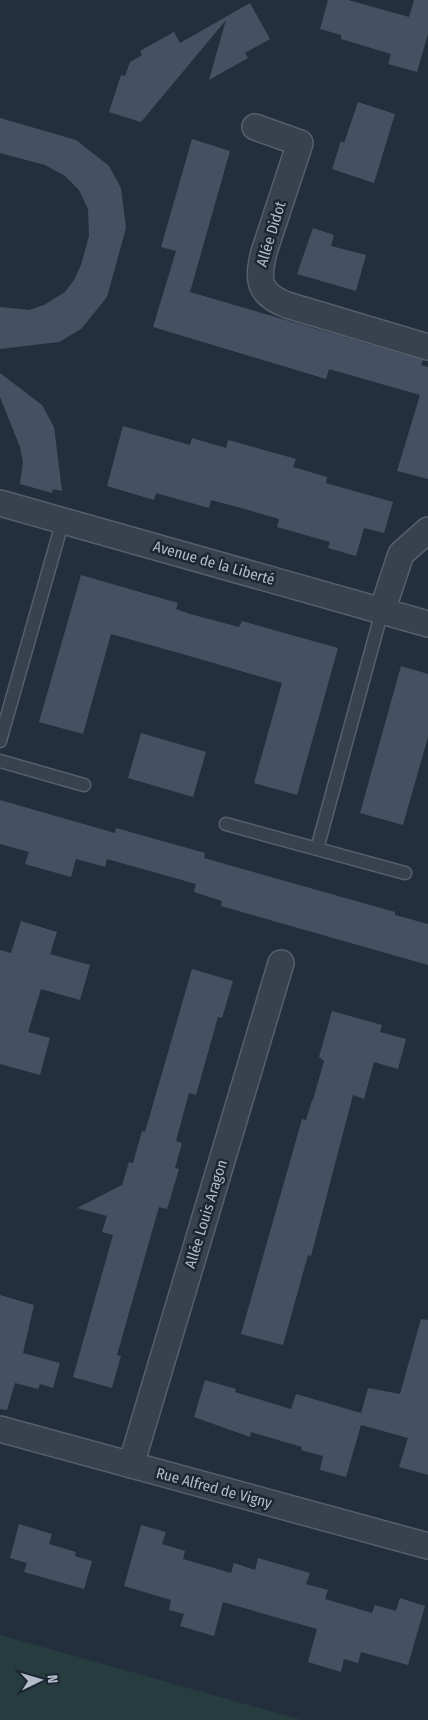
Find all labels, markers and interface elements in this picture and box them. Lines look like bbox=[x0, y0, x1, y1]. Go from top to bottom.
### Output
street label: Allée Didot bbox=[253, 199, 289, 269]
street label: Avenue de la Liberté bbox=[151, 537, 277, 589]
street label: Allée Louis Aragon bbox=[181, 1158, 231, 1270]
street label: Rue Alfred de Vigny bbox=[154, 1464, 274, 1512]
north arrow bbox=[15, 1655, 65, 1705]
text: N bbox=[44, 1674, 61, 1684]

